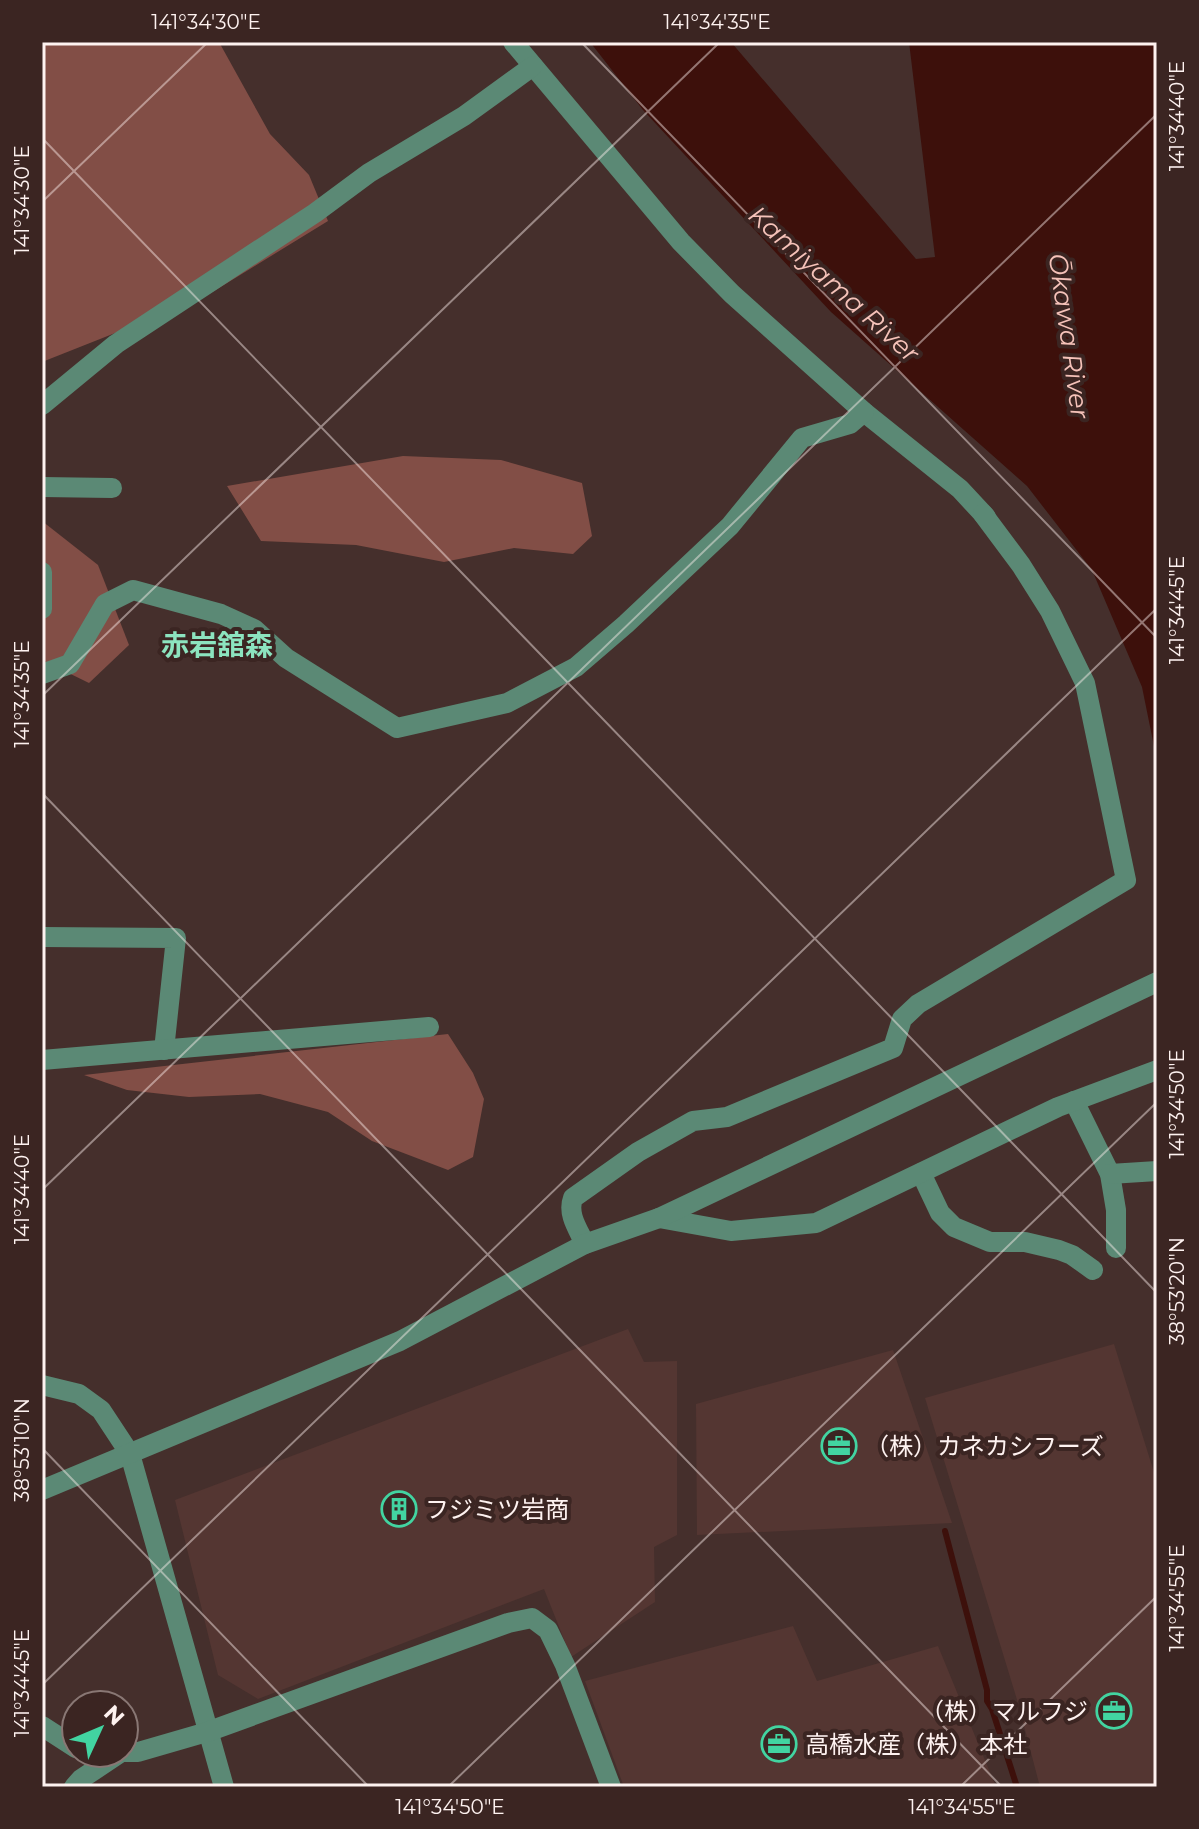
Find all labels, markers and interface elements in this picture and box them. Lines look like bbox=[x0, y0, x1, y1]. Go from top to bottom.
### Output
text: 141°34'30"E bbox=[151, 10, 261, 34]
text: 141°34'35"E bbox=[663, 10, 771, 34]
text: 141°34'40"E bbox=[1165, 61, 1189, 171]
text: 141°34'30"E bbox=[10, 145, 34, 255]
water label: Kamiyama River bbox=[742, 199, 926, 370]
water label: Ōkawa River bbox=[1042, 251, 1097, 421]
text: 141°34'45"E bbox=[1165, 556, 1189, 664]
district label: 赤岩舘森 bbox=[161, 628, 273, 662]
text: 141°34'35"E bbox=[10, 640, 34, 748]
text: 141°34'50"E bbox=[1165, 1049, 1189, 1159]
text: 141°34'40"E bbox=[10, 1134, 34, 1244]
text: 38°53'20"N bbox=[1165, 1237, 1189, 1345]
text: 38°53'10"N bbox=[10, 1398, 34, 1502]
office icon: （株）カネカシフーズ bbox=[820, 1427, 858, 1465]
place label: （株）カネカシフーズ bbox=[865, 1432, 1104, 1461]
building icon: フジミツ岩商 bbox=[380, 1490, 418, 1528]
place label: フジミツ岩商 bbox=[425, 1495, 569, 1524]
text: 141°34'55"E bbox=[1165, 1544, 1189, 1652]
text: 141°34'45"E bbox=[10, 1629, 34, 1737]
north arrow bbox=[60, 1689, 140, 1769]
office icon: （株）マルフジ bbox=[1095, 1692, 1133, 1730]
place label: （株）マルフジ bbox=[920, 1697, 1088, 1726]
text: N bbox=[98, 1700, 130, 1731]
office icon: 高橋水産（株） 本社 bbox=[760, 1725, 798, 1763]
place label: 高橋水産（株） 本社 bbox=[805, 1730, 1027, 1759]
text: 141°34'50"E bbox=[395, 1795, 505, 1819]
text: 141°34'55"E bbox=[908, 1795, 1016, 1819]

